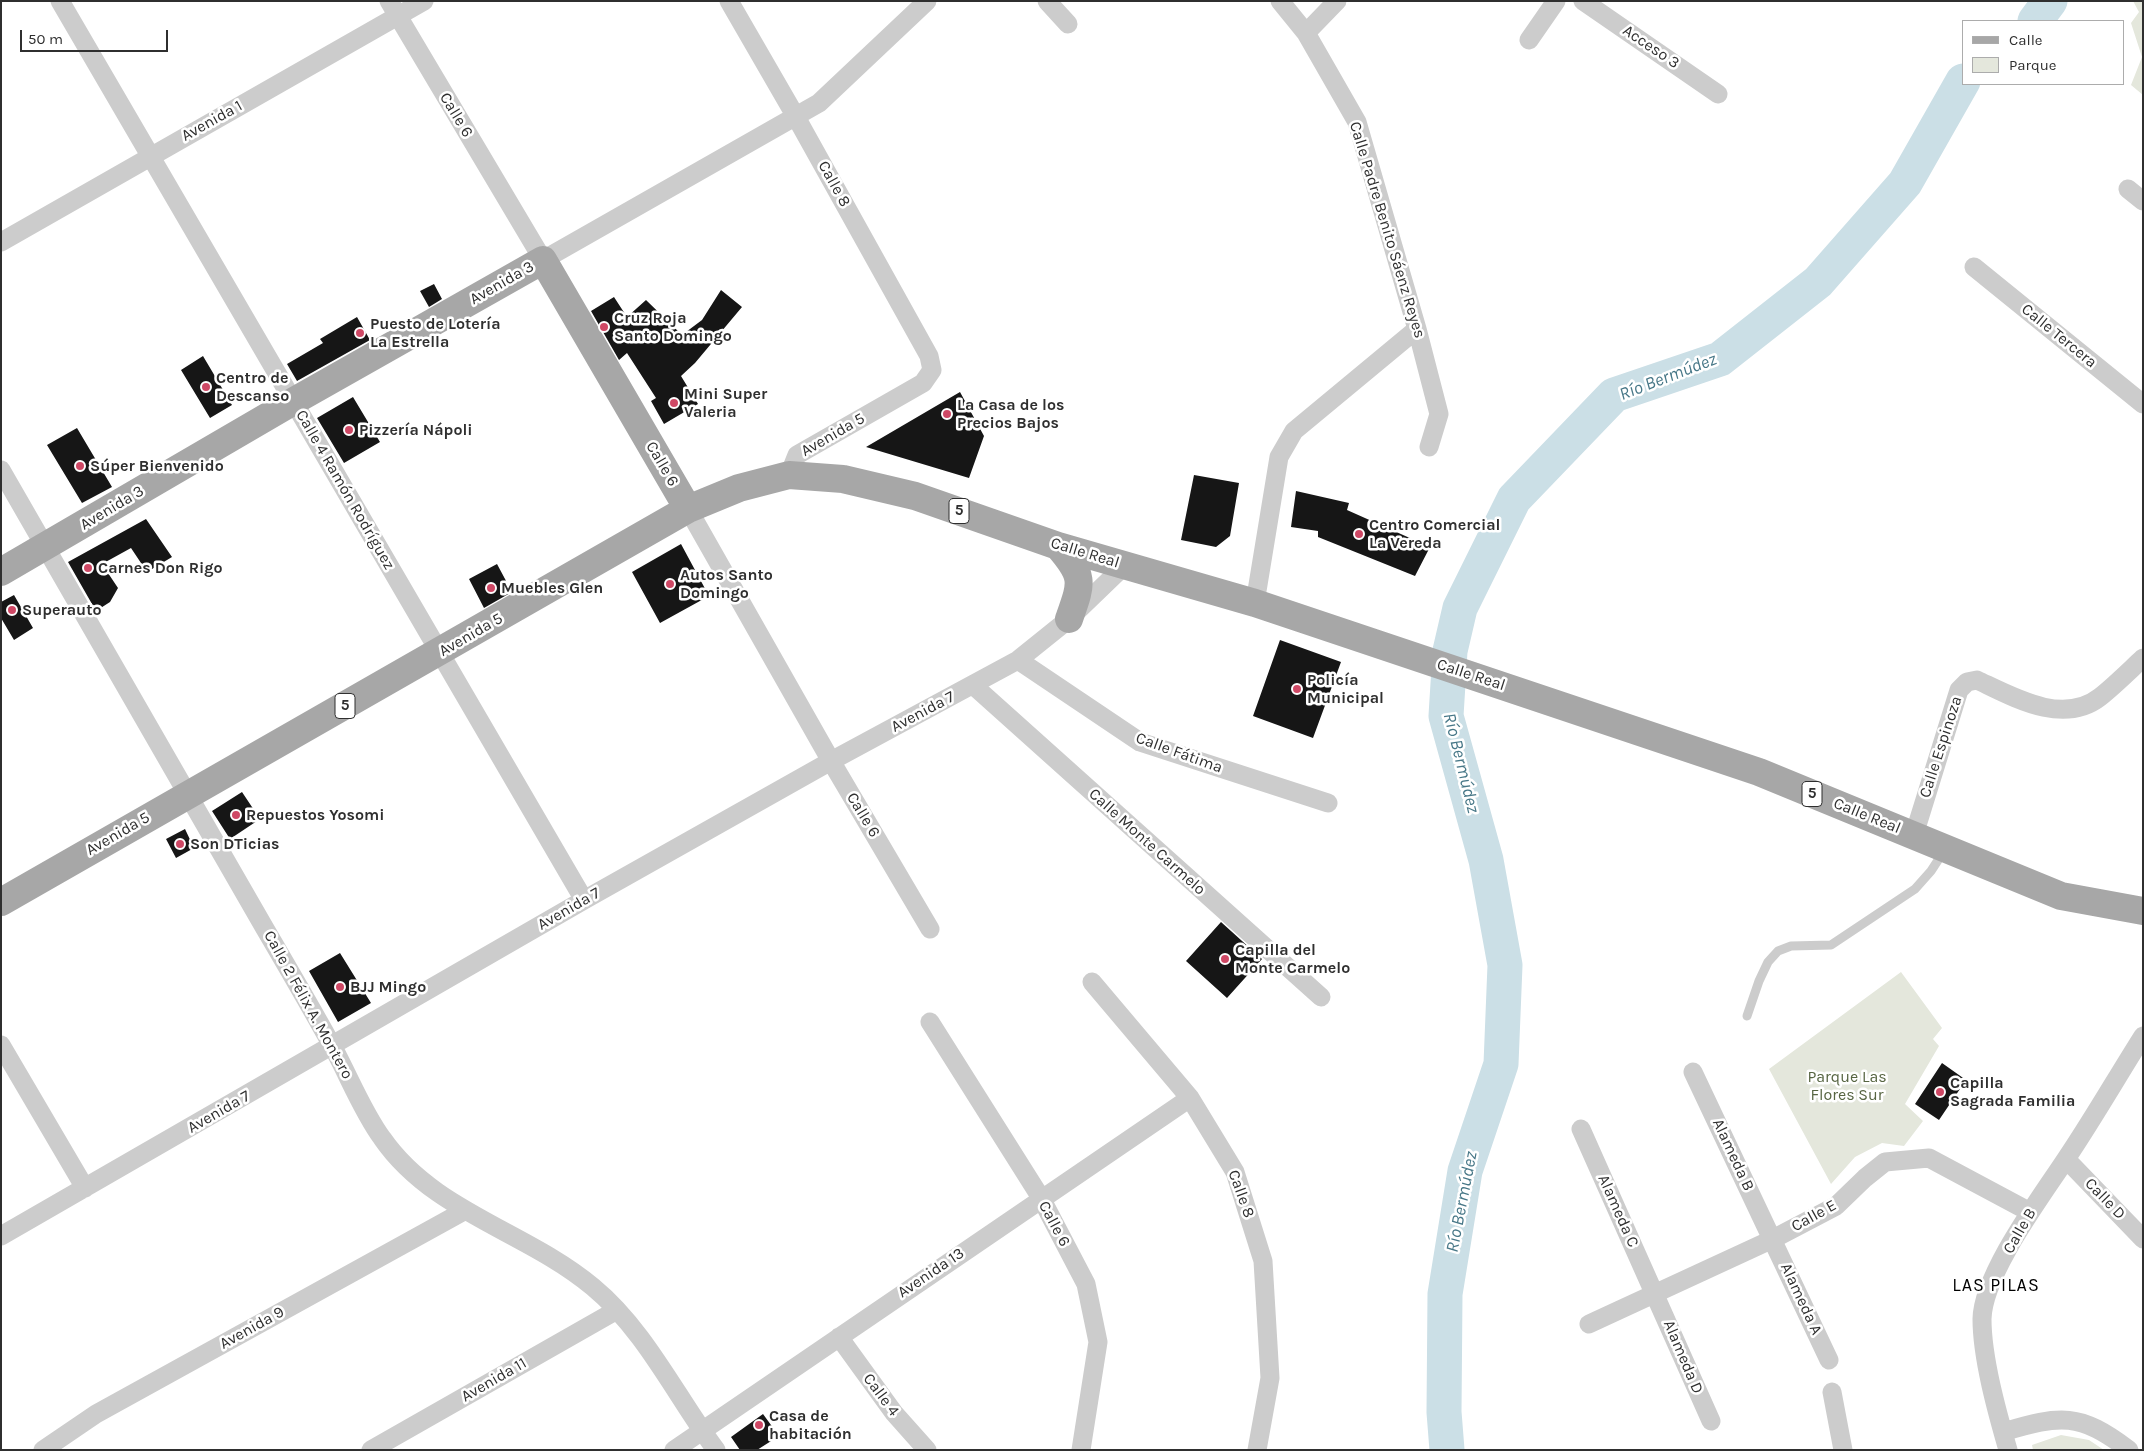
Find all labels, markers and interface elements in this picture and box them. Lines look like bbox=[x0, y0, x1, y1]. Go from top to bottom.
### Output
scale bar bbox=[22, 20, 170, 52]
legend bbox=[1962, 20, 2124, 85]
street label: Acceso 3 bbox=[1619, 21, 1683, 73]
text: 50 m bbox=[28, 30, 63, 48]
text: Calle bbox=[2009, 31, 2043, 49]
text: Parque bbox=[2009, 56, 2057, 74]
street label: Calle 6 bbox=[435, 89, 477, 141]
street label: Avenida 1 bbox=[178, 96, 246, 146]
street label: Calle Padre Benito Sáenz Reyes bbox=[1345, 119, 1429, 341]
street label: Calle 8 bbox=[814, 158, 854, 210]
street label: Avenida 3 bbox=[466, 257, 538, 309]
street label: Calle Tercera bbox=[2017, 300, 2101, 372]
place label: Cruz Roja Santo Domingo bbox=[614, 308, 732, 346]
place label: Puesto de Lotería La Estrella bbox=[370, 314, 501, 352]
marker: Cruz Roja Santo Domingo bbox=[598, 321, 610, 333]
marker: Puesto de Lotería La Estrella bbox=[354, 327, 366, 339]
water label: Río Bermúdez bbox=[1616, 349, 1720, 405]
place label: Centro de Descanso bbox=[216, 368, 289, 406]
marker: Centro de Descanso bbox=[200, 381, 212, 393]
place label: Mini Super Valeria bbox=[684, 384, 767, 422]
place label: La Casa de los Precios Bajos bbox=[957, 395, 1064, 433]
marker: Mini Super Valeria bbox=[668, 397, 680, 409]
street label: Calle 4 Ramón Rodríguez bbox=[291, 407, 399, 573]
marker: La Casa de los Precios Bajos bbox=[941, 408, 953, 420]
street label: Avenida 5 bbox=[798, 409, 868, 461]
place label: Pizzería Nápoli bbox=[359, 420, 473, 440]
marker: Pizzería Nápoli bbox=[343, 424, 355, 436]
street label: Calle 6 bbox=[641, 438, 683, 490]
place label: Súper Bienvenido bbox=[90, 456, 224, 476]
marker: Súper Bienvenido bbox=[74, 460, 86, 472]
street label: Avenida 3 bbox=[77, 481, 147, 535]
road number: 5 bbox=[949, 498, 969, 524]
place label: Centro Comercial La Vereda bbox=[1369, 515, 1500, 553]
marker: Centro Comercial La Vereda bbox=[1353, 528, 1365, 540]
street label: Calle Real bbox=[1048, 533, 1122, 573]
place label: Carnes Don Rigo bbox=[98, 558, 223, 578]
marker: Carnes Don Rigo bbox=[82, 562, 94, 574]
place label: Autos Santo Domingo bbox=[680, 565, 773, 603]
place label: Muebles Glen bbox=[501, 578, 603, 598]
marker: Autos Santo Domingo bbox=[664, 578, 676, 590]
marker: Muebles Glen bbox=[485, 582, 497, 594]
place label: Superauto bbox=[22, 600, 102, 620]
marker: Superauto bbox=[6, 604, 18, 616]
street label: Avenida 5 bbox=[436, 609, 506, 661]
street label: Calle Real bbox=[1434, 655, 1508, 695]
place label: Policía Municipal bbox=[1307, 670, 1384, 708]
marker: Policía Municipal bbox=[1291, 683, 1303, 695]
street label: Avenida 7 bbox=[888, 687, 958, 737]
road number: 5 bbox=[335, 694, 355, 718]
street label: Calle Espinoza bbox=[1916, 694, 1966, 800]
water label: Río Bermúdez bbox=[1438, 711, 1484, 815]
street label: Calle Fátima bbox=[1133, 728, 1225, 778]
road number: 5 bbox=[1802, 782, 1822, 806]
street label: Calle Monte Carmelo bbox=[1085, 785, 1209, 899]
street label: Calle 6 bbox=[842, 789, 884, 841]
street label: Calle Real bbox=[1831, 794, 1903, 838]
place label: Repuestos Yosomi bbox=[246, 805, 384, 825]
street label: Avenida 5 bbox=[83, 808, 153, 860]
marker: Repuestos Yosomi bbox=[230, 809, 242, 821]
place label: Son DTicias bbox=[190, 834, 280, 854]
marker: Son DTicias bbox=[174, 838, 186, 850]
street label: Avenida 7 bbox=[534, 883, 604, 935]
street label: Calle 2 Félix A. Montero bbox=[259, 927, 357, 1083]
place label: Capilla del Monte Carmelo bbox=[1235, 940, 1350, 978]
marker: Capilla del Monte Carmelo bbox=[1219, 953, 1231, 965]
place label: BJJ Mingo bbox=[350, 977, 426, 997]
marker: BJJ Mingo bbox=[334, 981, 346, 993]
park label: Parque Las Flores Sur bbox=[1807, 1067, 1887, 1105]
place label: Capilla Sagrada Familia bbox=[1950, 1073, 2075, 1111]
street label: Avenida 7 bbox=[184, 1086, 254, 1138]
marker: Capilla Sagrada Familia bbox=[1934, 1086, 1946, 1098]
street label: Alameda B bbox=[1708, 1116, 1758, 1194]
water label: Río Bermúdez bbox=[1442, 1150, 1482, 1254]
street label: Calle 8 bbox=[1224, 1167, 1258, 1221]
street label: Alameda C bbox=[1593, 1172, 1643, 1250]
street label: Calle D bbox=[2081, 1174, 2129, 1224]
street label: Calle E bbox=[1788, 1196, 1840, 1236]
street label: Calle 6 bbox=[1034, 1198, 1074, 1250]
street label: Calle B bbox=[1999, 1205, 2041, 1257]
street label: Avenida 13 bbox=[894, 1244, 968, 1302]
street label: Alameda A bbox=[1776, 1260, 1826, 1338]
district label: LAS PILAS bbox=[1951, 1275, 2041, 1297]
street label: Avenida 9 bbox=[216, 1302, 288, 1354]
street label: Alameda D bbox=[1659, 1317, 1707, 1397]
street label: Avenida 11 bbox=[458, 1354, 530, 1406]
street label: Calle 4 bbox=[859, 1370, 903, 1420]
place label: Casa de habitación bbox=[769, 1406, 852, 1444]
marker: Casa de habitación bbox=[753, 1419, 765, 1431]

